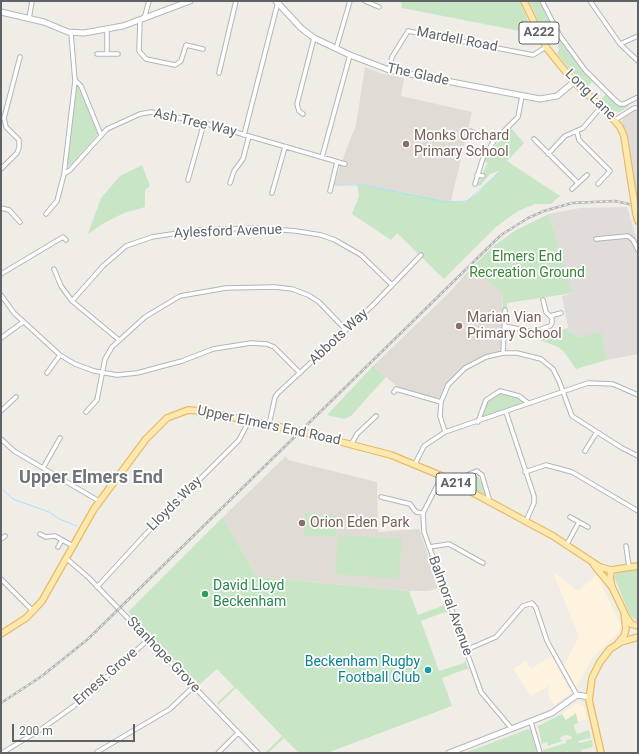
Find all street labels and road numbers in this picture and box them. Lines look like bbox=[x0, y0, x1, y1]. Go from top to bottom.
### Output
road number: A222 bbox=[519, 22, 559, 44]
street label: Mardell Road bbox=[415, 24, 499, 56]
street label: The Glade bbox=[386, 60, 450, 90]
street label: Long Lane bbox=[561, 66, 619, 124]
street label: Ash Tree Way bbox=[152, 105, 238, 141]
street label: Aylesford Avenue bbox=[174, 222, 282, 242]
street label: Abbots Way bbox=[306, 305, 372, 369]
street label: Upper Elmers End Road bbox=[196, 403, 342, 449]
street label: Lloyds Way bbox=[144, 473, 206, 535]
road number: A214 bbox=[436, 473, 476, 495]
street label: Balmoral Avenue bbox=[424, 554, 476, 658]
street label: Stanhope Grove bbox=[123, 614, 203, 696]
street label: Ernest Grove bbox=[71, 645, 141, 709]

